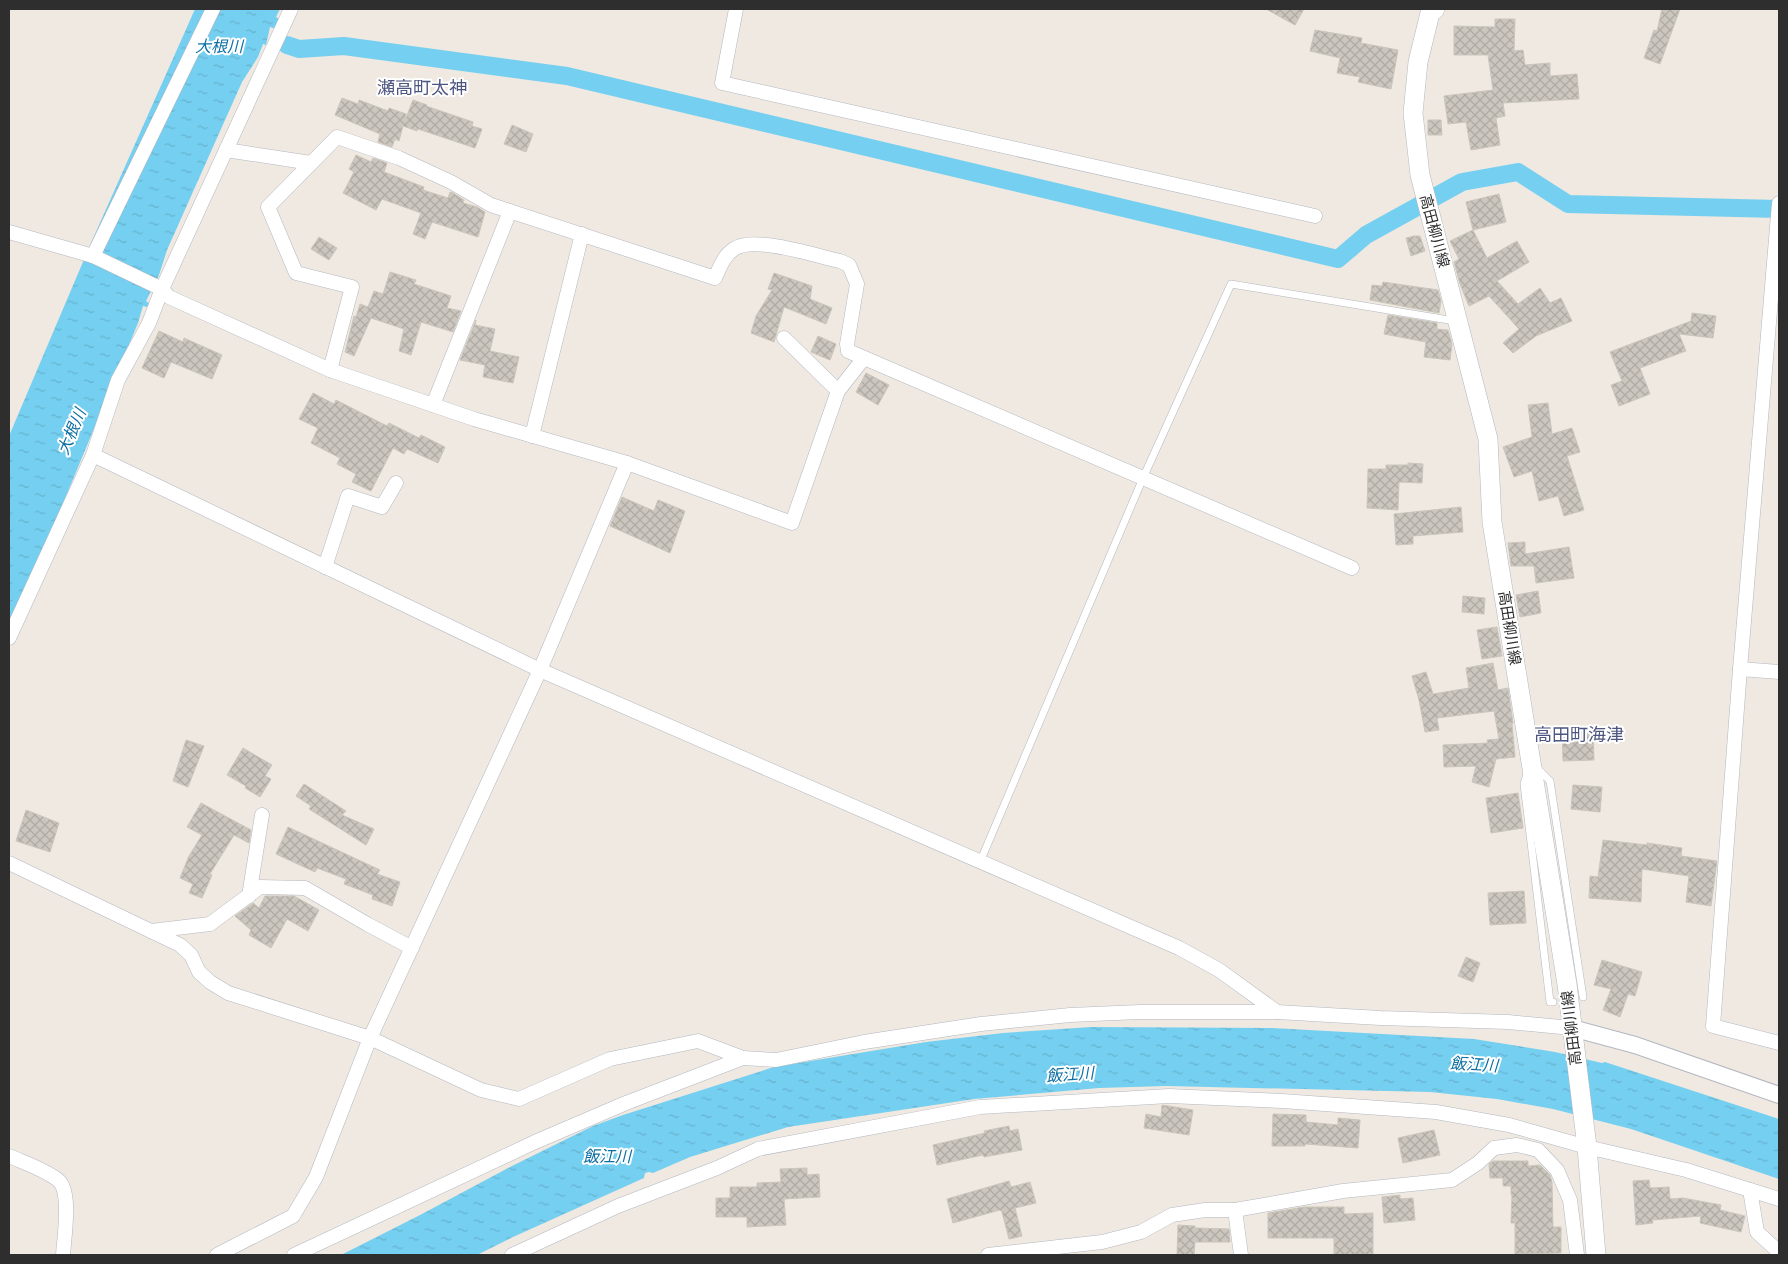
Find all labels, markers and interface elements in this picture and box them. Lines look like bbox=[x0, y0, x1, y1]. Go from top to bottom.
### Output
water label: 大根川 bbox=[195, 38, 245, 55]
district label: 瀬高町太神 bbox=[377, 79, 467, 98]
street label: 高田柳川線 bbox=[1417, 193, 1452, 269]
water label: 大根川 bbox=[54, 405, 90, 457]
street label: 高田柳川線 bbox=[1496, 590, 1523, 666]
district label: 高田町海津 bbox=[1534, 725, 1624, 745]
street label: 高田柳川線 bbox=[1559, 990, 1584, 1066]
water label: 飯江川 bbox=[1450, 1055, 1500, 1074]
water label: 飯江川 bbox=[1045, 1064, 1096, 1085]
water label: 飯江川 bbox=[583, 1148, 633, 1165]

